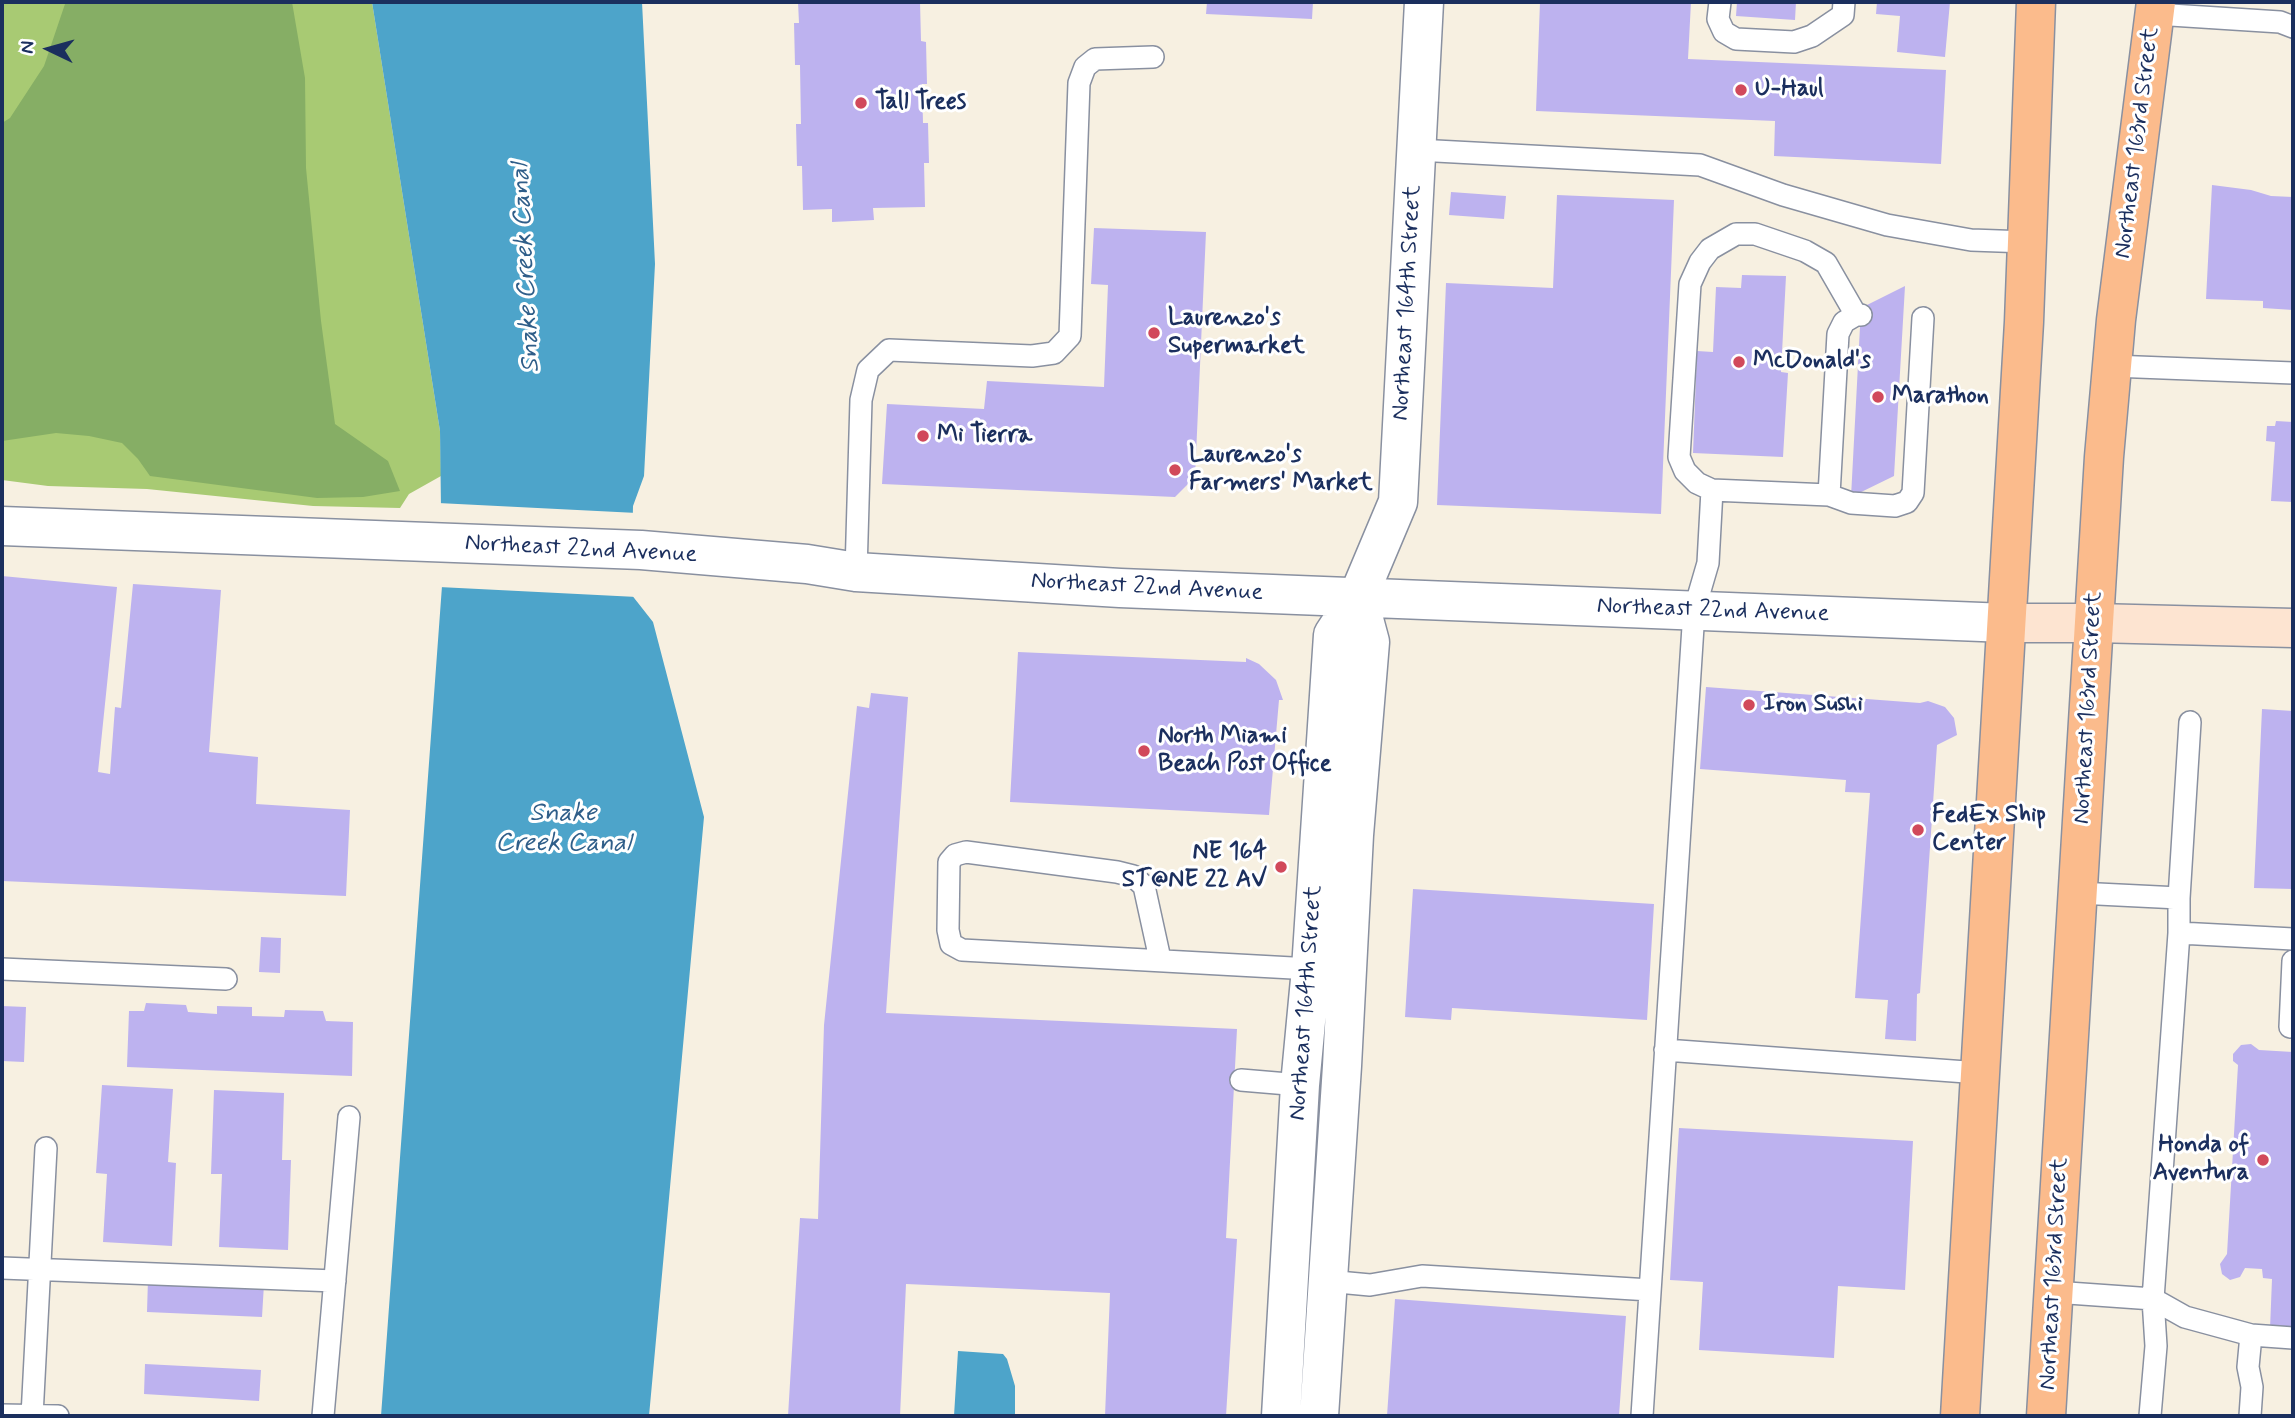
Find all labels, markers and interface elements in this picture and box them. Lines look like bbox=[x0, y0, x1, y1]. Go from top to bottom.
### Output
north arrow bbox=[14, 14, 84, 84]
street label: Northeast 163rd Street bbox=[2110, 26, 2166, 260]
text: N bbox=[15, 40, 41, 55]
place label: U-Haul bbox=[1755, 76, 1824, 104]
marker: U-Haul bbox=[1733, 82, 1749, 98]
place label: Tall Trees bbox=[875, 89, 966, 117]
marker: Tall Trees bbox=[853, 95, 869, 111]
water label: Snake Creek Canal bbox=[506, 162, 548, 374]
street label: Northeast 164th Street bbox=[1387, 184, 1429, 422]
place label: Laurenzo's Supermarket bbox=[1168, 305, 1305, 361]
marker: Laurenzo's Supermarket bbox=[1146, 325, 1162, 341]
place label: McDonald's bbox=[1753, 348, 1871, 376]
marker: McDonald's bbox=[1731, 354, 1747, 370]
place label: Marathon bbox=[1892, 383, 1989, 411]
marker: Marathon bbox=[1870, 389, 1886, 405]
place label: Mi Tierra bbox=[937, 422, 1032, 450]
marker: Mi Tierra bbox=[915, 428, 931, 444]
place label: Laurenzo's Farmers' Market bbox=[1189, 442, 1373, 498]
marker: Laurenzo's Farmers' Market bbox=[1167, 462, 1183, 478]
street label: Northeast 22nd Avenue bbox=[464, 530, 698, 570]
street label: Northeast 22nd Avenue bbox=[1030, 568, 1264, 608]
street label: Northeast 163rd Street bbox=[2069, 591, 2109, 825]
street label: Northeast 22nd Avenue bbox=[1596, 593, 1830, 629]
place label: Iron Sushi bbox=[1763, 691, 1863, 719]
marker: Iron Sushi bbox=[1741, 697, 1757, 713]
place label: North Miami Beach Post Office bbox=[1158, 723, 1331, 779]
marker: North Miami Beach Post Office bbox=[1136, 743, 1152, 759]
water label: Snake Creek Canal bbox=[495, 799, 631, 860]
place label: FedEx Ship Center bbox=[1932, 802, 2046, 858]
marker: FedEx Ship Center bbox=[1910, 822, 1926, 838]
place label: NE 164 ST@NE 22 AV bbox=[1122, 839, 1267, 895]
marker: NE 164 ST@NE 22 AV bbox=[1273, 859, 1289, 875]
street label: Northeast 164th Street bbox=[1284, 884, 1330, 1122]
place label: Honda of Aventura bbox=[2153, 1132, 2249, 1188]
marker: Honda of Aventura bbox=[2255, 1152, 2271, 1168]
street label: Northeast 163rd Street bbox=[2035, 1157, 2075, 1391]

